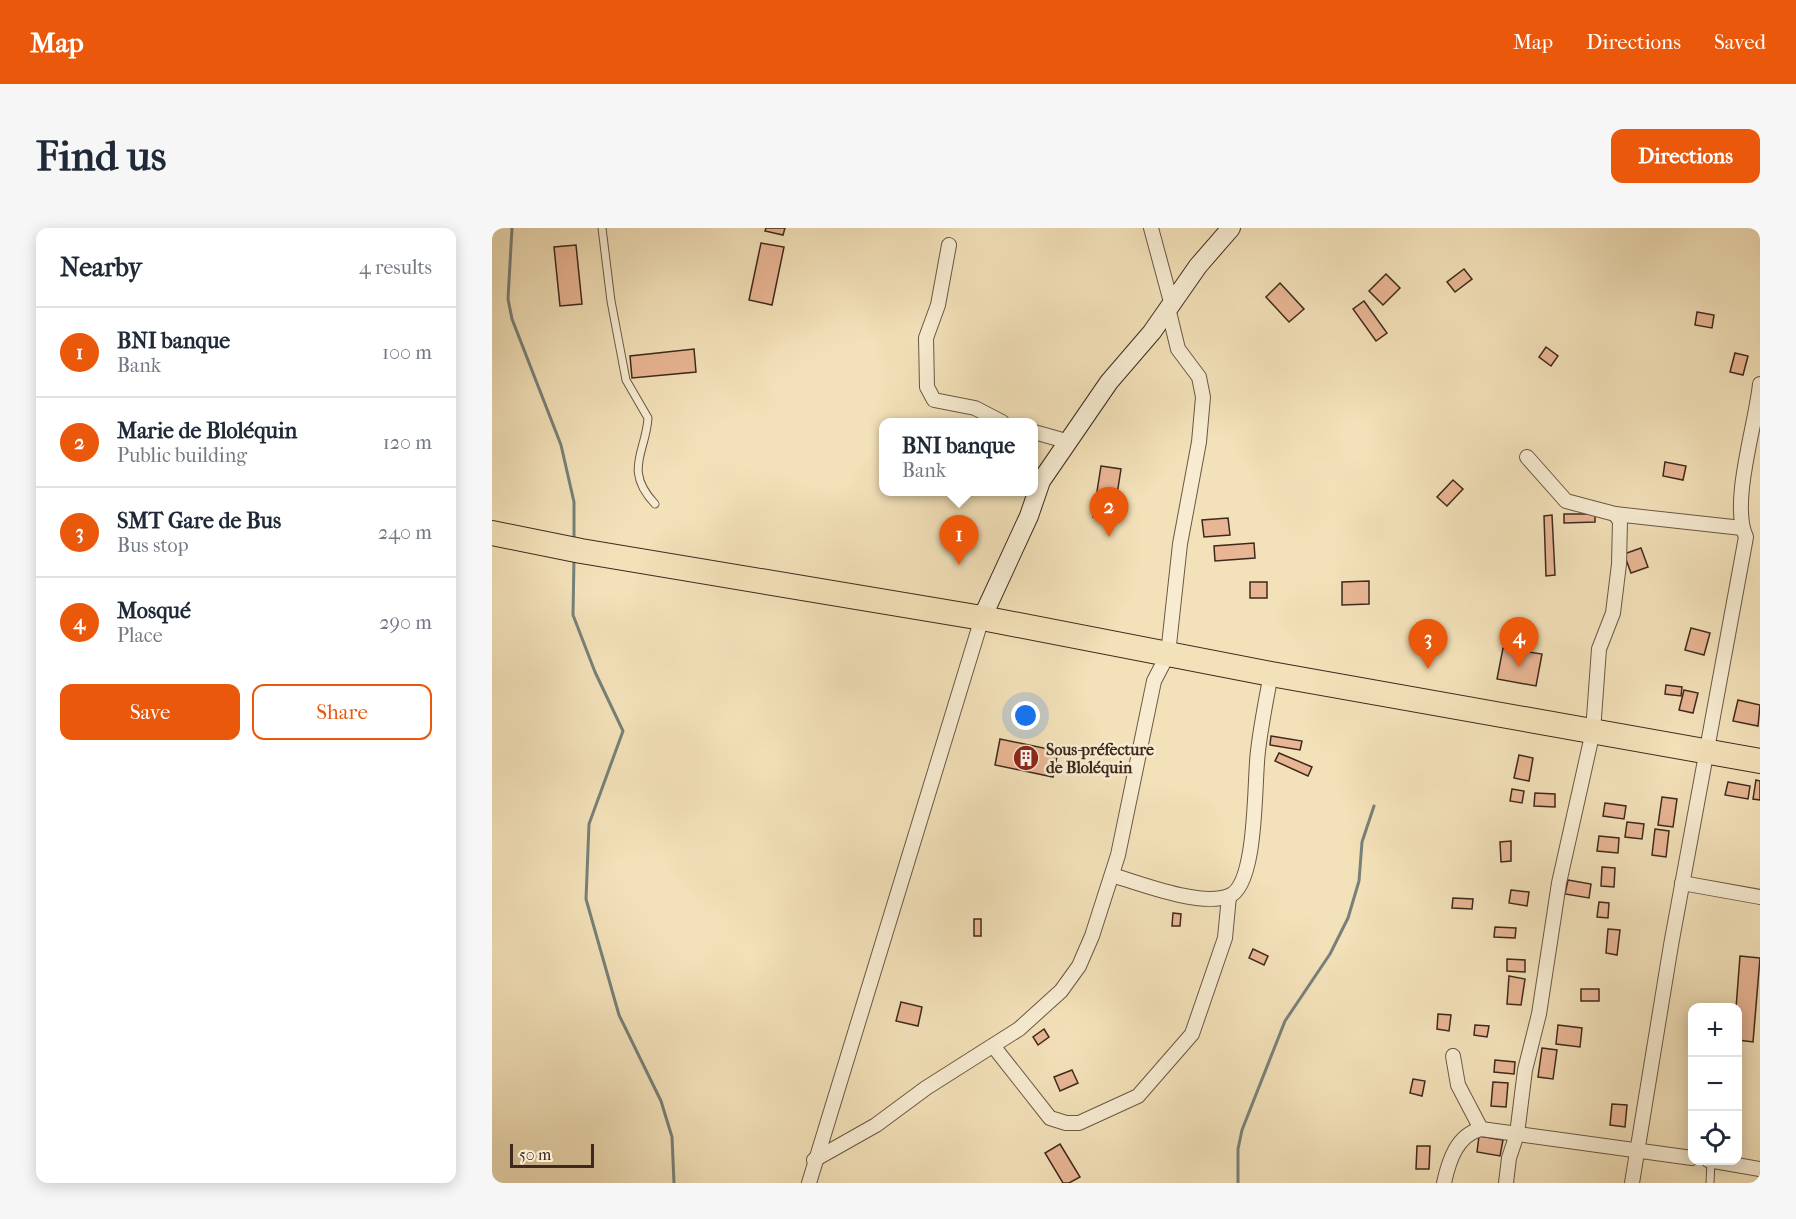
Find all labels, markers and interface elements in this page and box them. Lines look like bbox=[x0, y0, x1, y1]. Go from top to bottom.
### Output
text: Map bbox=[30, 26, 84, 59]
text: Map bbox=[1513, 30, 1553, 54]
text: Directions bbox=[1586, 30, 1681, 54]
text: Saved bbox=[1714, 30, 1766, 54]
button: Directions bbox=[1611, 129, 1760, 183]
text: Find us bbox=[36, 132, 166, 181]
text: Nearby bbox=[60, 252, 142, 283]
text: 4 results bbox=[359, 256, 432, 279]
text: BNI banque bbox=[117, 328, 230, 354]
text: 1 bbox=[76, 341, 83, 364]
text: 100 m bbox=[382, 341, 432, 364]
text: Bank bbox=[117, 354, 161, 377]
text: Marie de Bloléquin bbox=[117, 418, 297, 444]
popup bbox=[879, 418, 1038, 496]
text: 2 bbox=[74, 431, 85, 454]
text: 120 m bbox=[383, 431, 432, 454]
text: BNI banque bbox=[902, 433, 1015, 459]
text: Public building bbox=[117, 444, 247, 467]
text: Bank bbox=[902, 459, 946, 482]
pin: 2 bbox=[1090, 488, 1128, 537]
text: SMT Gare de Bus bbox=[117, 508, 281, 534]
pin: 1 bbox=[940, 516, 978, 565]
text: 3 bbox=[75, 521, 84, 544]
text: 240 m bbox=[378, 521, 432, 544]
text: Bus stop bbox=[117, 534, 189, 557]
text: Mosqué bbox=[117, 598, 191, 624]
text: 4 bbox=[74, 611, 85, 634]
text: 290 m bbox=[379, 611, 432, 634]
pin: 4 bbox=[1500, 618, 1538, 667]
pin: 3 bbox=[1408, 620, 1448, 669]
text: Place bbox=[117, 624, 163, 647]
button: Save bbox=[60, 684, 240, 740]
button: Share bbox=[252, 684, 432, 740]
your location bbox=[1011, 701, 1040, 730]
place label: Sous-préfecture de Bloléquin bbox=[1046, 740, 1154, 778]
building icon: Sous-préfecture de Bloléquin bbox=[1011, 743, 1041, 773]
map controls bbox=[1688, 1003, 1742, 1165]
button: + bbox=[1688, 1003, 1742, 1057]
button: − bbox=[1688, 1057, 1742, 1111]
button: locate bbox=[1688, 1111, 1742, 1165]
scale bar bbox=[510, 1141, 594, 1168]
text: 50 m bbox=[519, 1145, 551, 1164]

